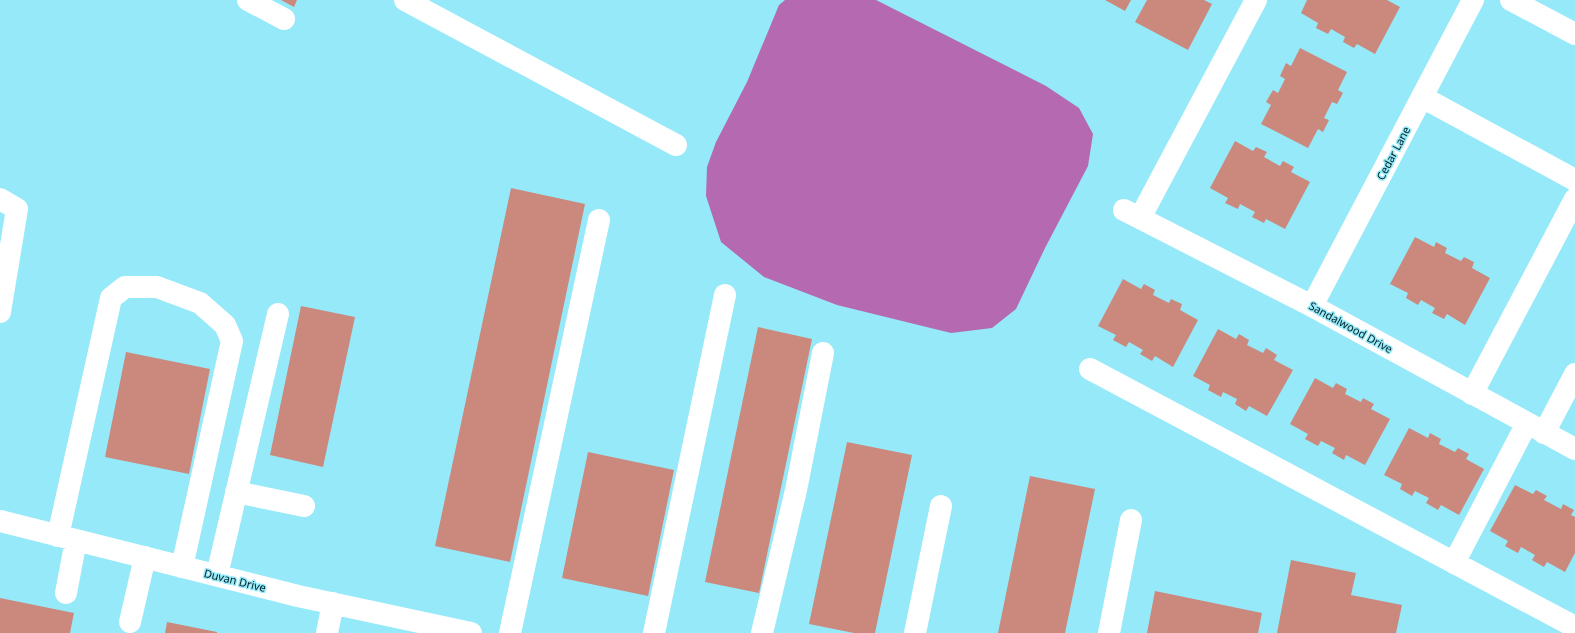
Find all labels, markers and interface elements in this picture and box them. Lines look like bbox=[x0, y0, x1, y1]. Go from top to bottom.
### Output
street label: Cedar Lane bbox=[1373, 124, 1413, 182]
street label: Sandalwood Drive bbox=[1306, 298, 1396, 356]
street label: Duvan Drive bbox=[202, 565, 268, 595]

